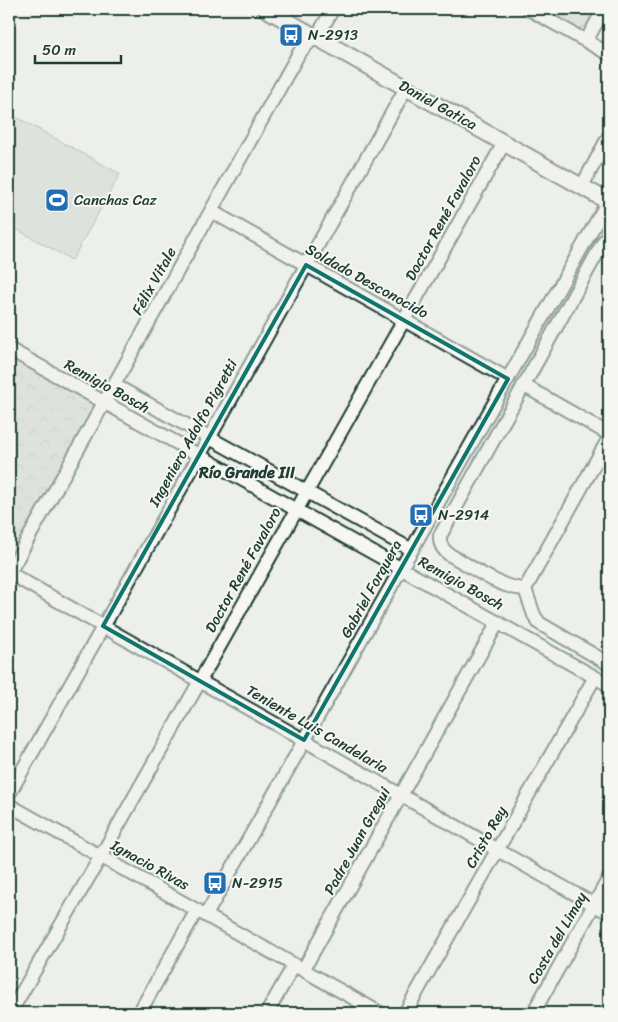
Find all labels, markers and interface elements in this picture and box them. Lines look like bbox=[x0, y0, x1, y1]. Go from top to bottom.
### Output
bus stop icon: N-2913 bbox=[278, 22, 304, 48]
place label: N-2913 bbox=[308, 22, 358, 48]
scale bar bbox=[35, 32, 121, 64]
text: 50 m bbox=[42, 37, 77, 63]
street label: Daniel Gatica bbox=[394, 73, 482, 137]
street label: Doctor René Favaloro bbox=[398, 150, 488, 286]
sports icon: Canchas Caz bbox=[44, 187, 70, 213]
place label: Canchas Caz bbox=[74, 187, 158, 213]
street label: Soldado Desconocido bbox=[301, 236, 434, 326]
street label: Félix Vitale bbox=[125, 242, 184, 320]
street label: Remigio Bosch bbox=[59, 352, 155, 420]
street label: Ingeniero Adolfo Pigretti bbox=[141, 354, 245, 512]
district label: Río Grande III bbox=[198, 458, 295, 487]
street label: Doctor René Favaloro bbox=[198, 502, 288, 638]
bus stop icon: N-2914 bbox=[408, 502, 434, 528]
place label: N-2914 bbox=[438, 502, 489, 528]
street label: Gabriel Forquera bbox=[333, 535, 409, 643]
street label: Remigio Bosch bbox=[413, 549, 509, 617]
street label: Teniente Luis Candelaria bbox=[241, 678, 393, 780]
street label: Padre Juan Gregui bbox=[317, 782, 398, 900]
street label: Cristo Rey bbox=[458, 801, 514, 873]
street label: Ignacio Rivas bbox=[105, 832, 194, 897]
bus stop icon: N-2915 bbox=[202, 870, 228, 896]
place label: N-2915 bbox=[232, 870, 283, 896]
street label: Costa del Limay bbox=[520, 887, 594, 989]

